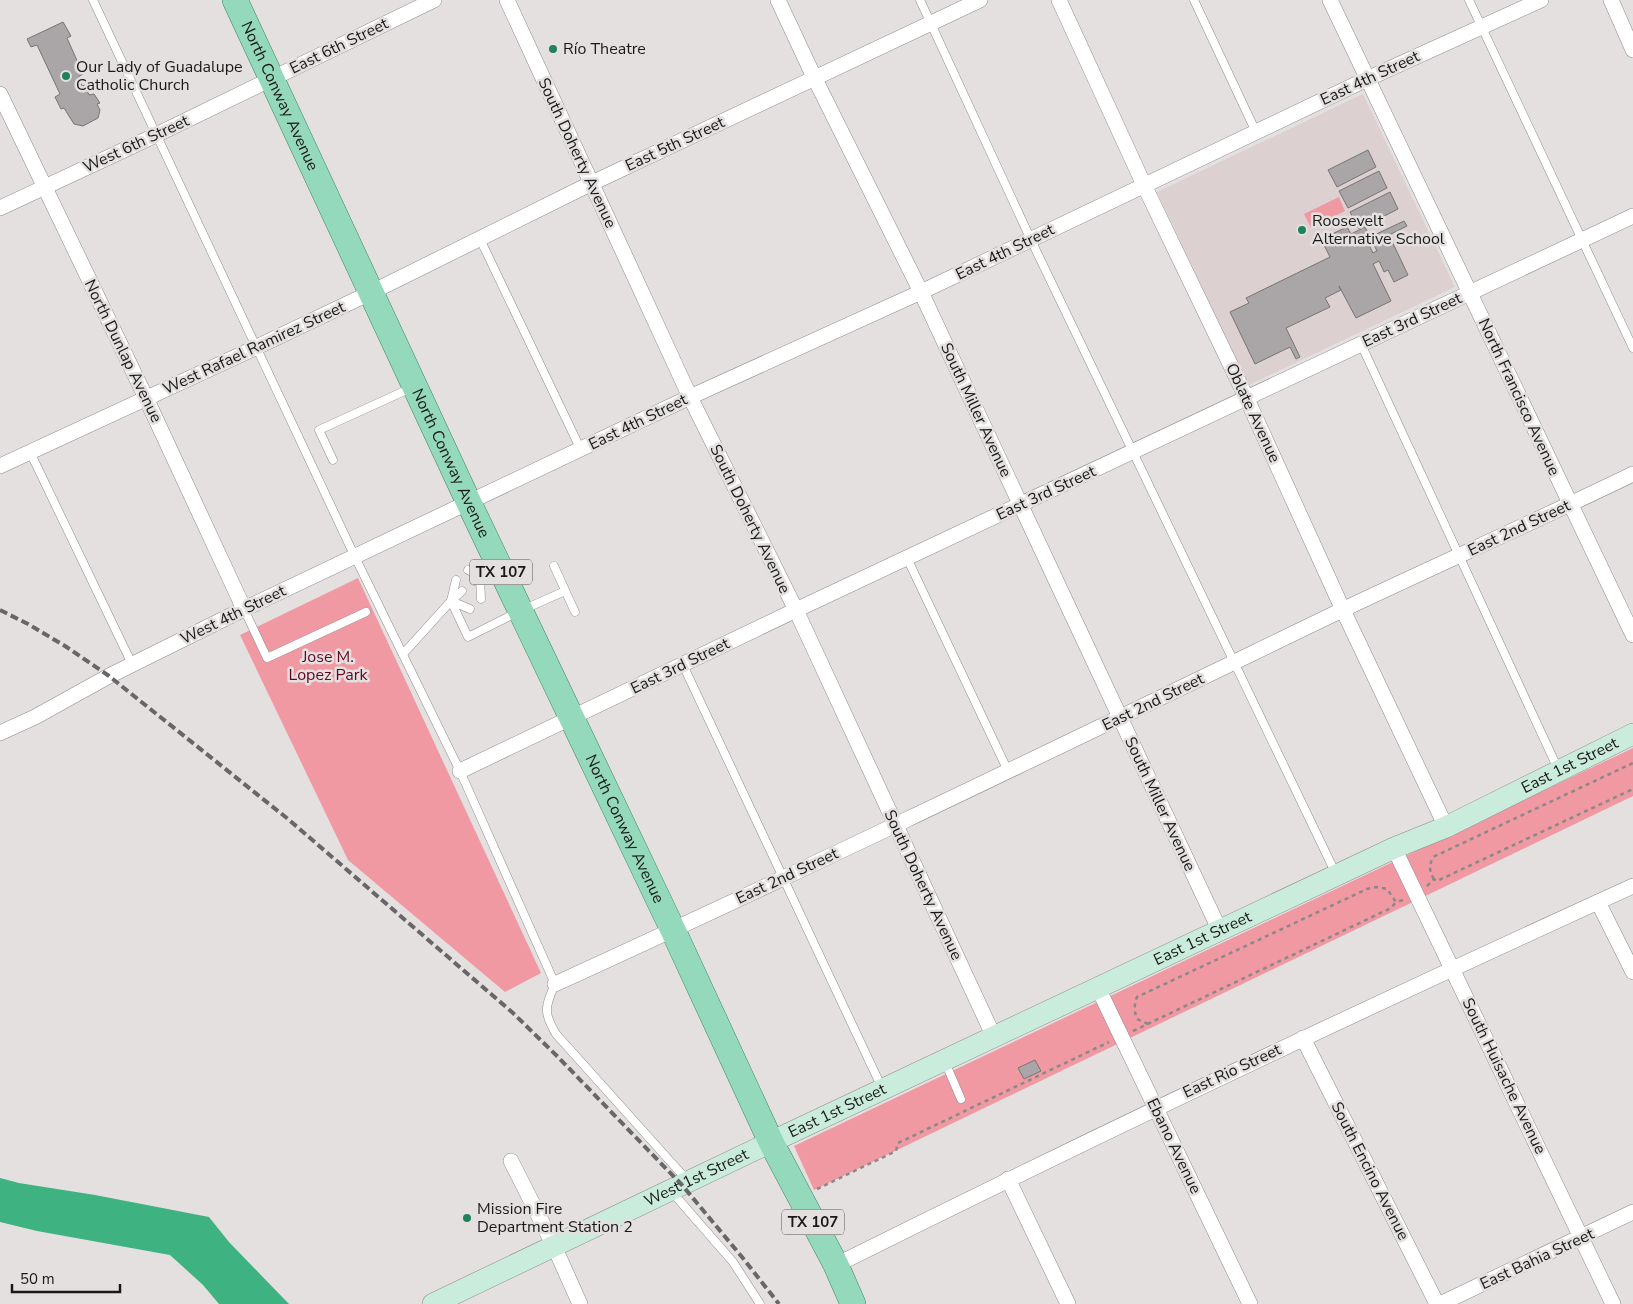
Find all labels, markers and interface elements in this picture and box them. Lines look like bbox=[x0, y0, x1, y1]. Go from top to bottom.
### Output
street label: East 6th Street bbox=[286, 12, 392, 79]
street label: North Conway Avenue bbox=[235, 18, 324, 174]
place label: Río Theatre bbox=[563, 38, 646, 60]
marker: Río Theatre bbox=[547, 43, 559, 55]
street label: East 4th Street bbox=[1317, 45, 1424, 111]
place label: Our Lady of Guadalupe Catholic Church bbox=[76, 56, 243, 96]
marker: Our Lady of Guadalupe Catholic Church bbox=[60, 70, 72, 82]
street label: South Doherty Avenue bbox=[532, 74, 622, 232]
street label: West 6th Street bbox=[79, 110, 193, 178]
street label: East 5th Street bbox=[622, 111, 729, 177]
place label: Roosevelt Alternative School bbox=[1312, 210, 1445, 250]
street label: East 4th Street bbox=[952, 218, 1058, 285]
marker: Roosevelt Alternative School bbox=[1296, 224, 1308, 236]
street label: North Dunlap Avenue bbox=[79, 276, 167, 426]
street label: East 3rd Street bbox=[1359, 287, 1466, 353]
street label: West Rafael Ramirez Street bbox=[159, 296, 349, 400]
street label: North Francisco Avenue bbox=[1473, 315, 1565, 479]
street label: South Miller Avenue bbox=[935, 339, 1017, 481]
street label: Oblate Avenue bbox=[1220, 360, 1286, 466]
street label: North Conway Avenue bbox=[406, 385, 495, 542]
street label: East 4th Street bbox=[585, 388, 691, 455]
street label: South Doherty Avenue bbox=[704, 441, 796, 597]
street label: East 3rd Street bbox=[993, 460, 1100, 526]
street label: East 2nd Street bbox=[1464, 494, 1574, 561]
road number: TX 107 bbox=[470, 560, 532, 584]
street label: West 4th Street bbox=[177, 580, 290, 650]
street label: East 3rd Street bbox=[627, 632, 733, 699]
park label: Jose M. Lopez Park bbox=[289, 646, 368, 686]
street label: East 2nd Street bbox=[1098, 668, 1208, 736]
street label: East 1st Street bbox=[1518, 732, 1622, 799]
street label: South Miller Avenue bbox=[1119, 733, 1201, 875]
street label: North Conway Avenue bbox=[580, 751, 670, 907]
street label: South Doherty Avenue bbox=[878, 806, 968, 964]
street label: East 2nd Street bbox=[732, 842, 842, 909]
street label: East 1st Street bbox=[1150, 906, 1255, 971]
street label: South Huisache Avenue bbox=[1457, 994, 1551, 1158]
street label: East Rio Street bbox=[1179, 1038, 1285, 1103]
street label: East 1st Street bbox=[785, 1078, 890, 1143]
street label: Ebano Avenue bbox=[1141, 1095, 1207, 1197]
street label: South Encino Avenue bbox=[1326, 1098, 1414, 1244]
street label: West 1st Street bbox=[641, 1143, 752, 1212]
place label: Mission Fire Department Station 2 bbox=[477, 1198, 633, 1238]
road number: TX 107 bbox=[782, 1210, 844, 1234]
marker: Mission Fire Department Station 2 bbox=[461, 1212, 473, 1224]
street label: East Bahia Street bbox=[1476, 1223, 1598, 1295]
scale bar bbox=[12, 1262, 120, 1294]
text: 50 m bbox=[20, 1269, 55, 1289]

